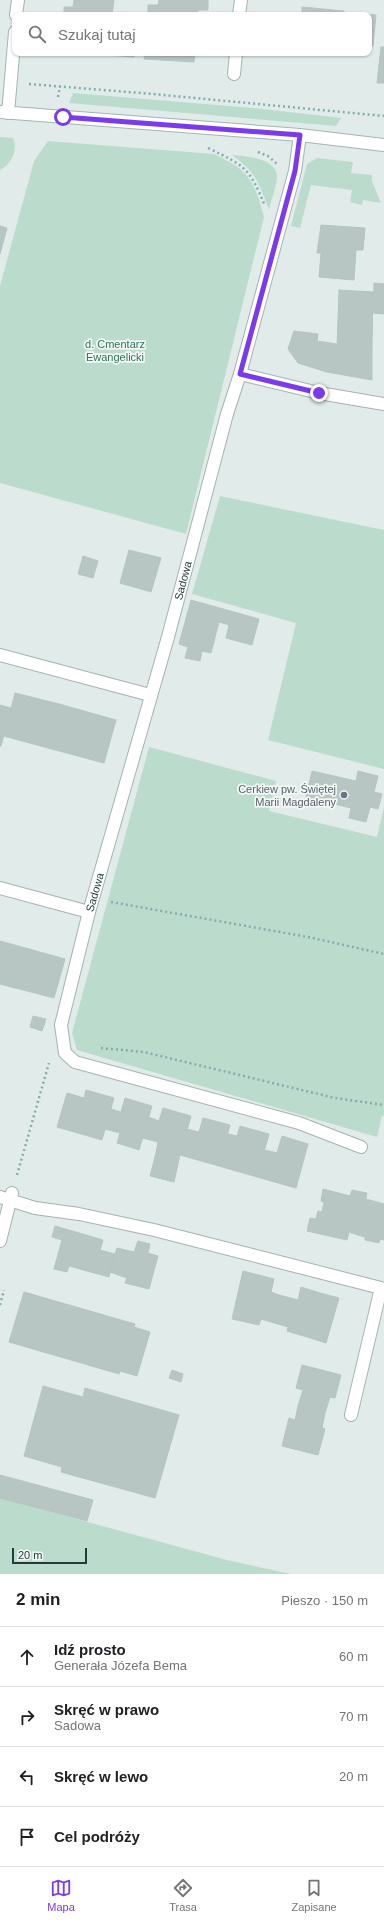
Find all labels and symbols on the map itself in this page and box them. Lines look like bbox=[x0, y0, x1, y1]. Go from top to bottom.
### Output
route start bbox=[54, 108, 72, 126]
park label: d. Cmentarz Ewangelicki bbox=[85, 338, 145, 363]
route end bbox=[310, 384, 328, 402]
street label: Sadowa bbox=[172, 559, 194, 601]
place label: Cerkiew pw. Świętej Marii Magdaleny bbox=[238, 783, 336, 808]
marker: Cerkiew pw. Świętej Marii Magdaleny bbox=[339, 790, 349, 800]
street label: Sadowa bbox=[83, 871, 106, 913]
scale bar bbox=[12, 1546, 87, 1565]

